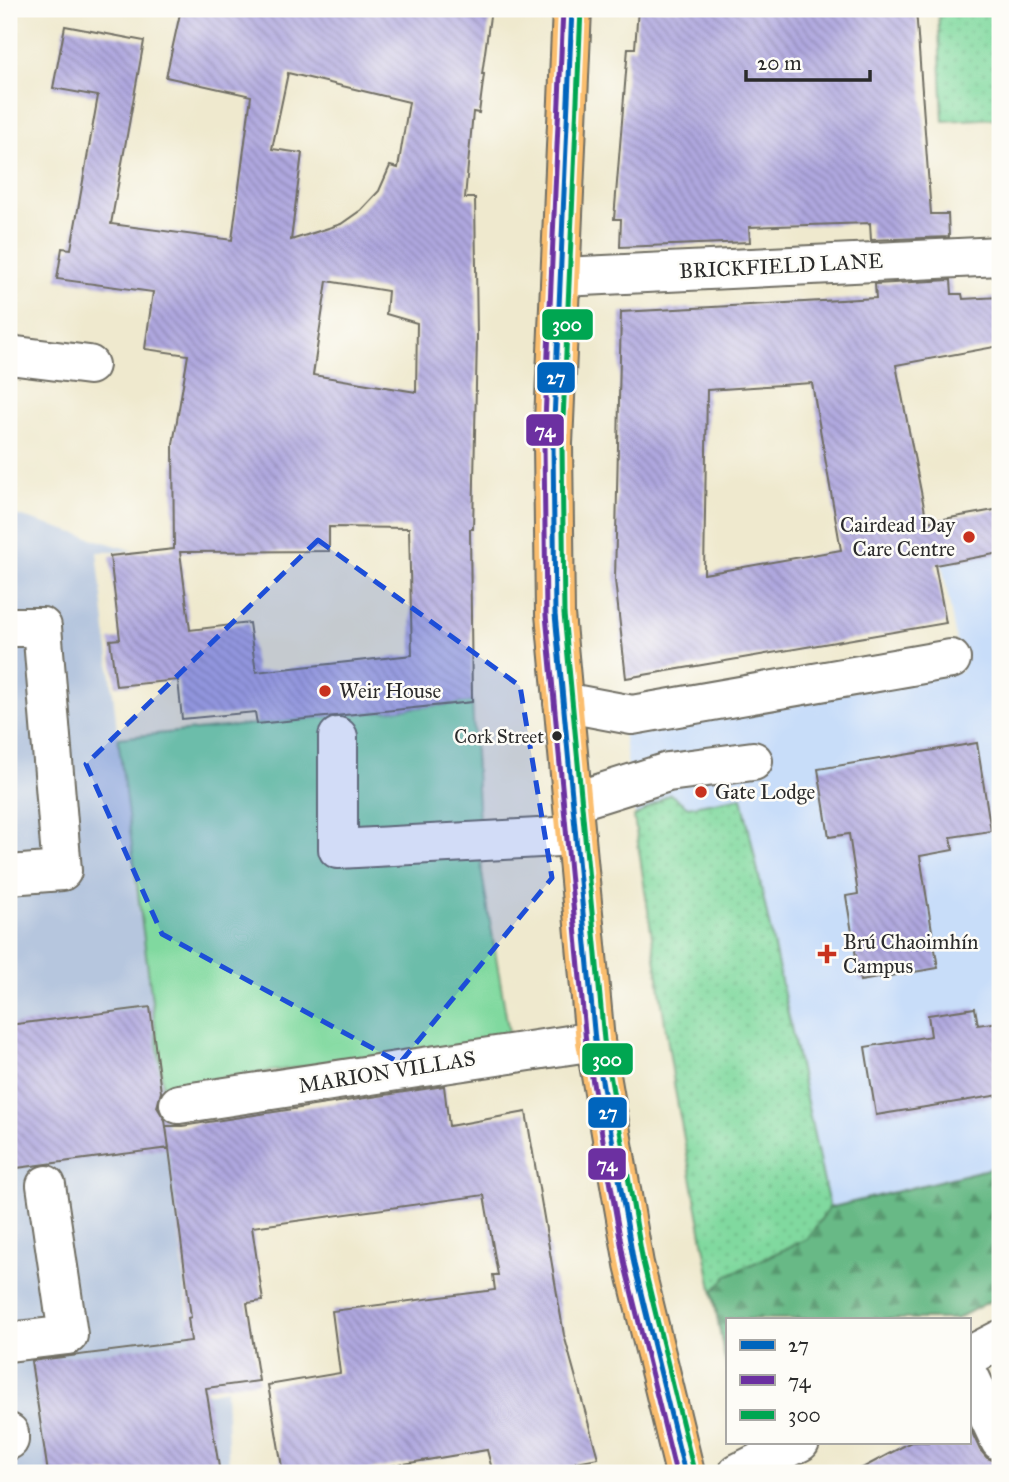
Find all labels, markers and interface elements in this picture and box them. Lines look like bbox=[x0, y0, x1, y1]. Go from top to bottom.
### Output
scale bar bbox=[746, 38, 871, 82]
text: 20 m bbox=[757, 50, 802, 76]
street label: BRICKFIELD LANE bbox=[678, 248, 884, 284]
line badge: 300 bbox=[541, 308, 594, 341]
text: 300 bbox=[552, 313, 582, 337]
line badge: 27 bbox=[536, 361, 576, 394]
text: 27 bbox=[547, 366, 566, 389]
line badge: 74 bbox=[525, 413, 565, 447]
text: 74 bbox=[535, 419, 557, 443]
place label: Cairdead Day Care Centre bbox=[840, 512, 956, 562]
marker: Cairdead Day Care Centre bbox=[961, 529, 977, 545]
place label: Weir House bbox=[339, 678, 441, 704]
marker: Weir House bbox=[317, 683, 333, 699]
place label: Cork Street bbox=[454, 725, 544, 748]
marker: Cork Street bbox=[550, 729, 564, 743]
place label: Gate Lodge bbox=[715, 779, 816, 805]
marker: Gate Lodge bbox=[693, 784, 709, 800]
place label: Brú Chaoimhín Campus bbox=[843, 929, 978, 979]
marker: Brú Chaoimhín Campus bbox=[817, 944, 837, 964]
line badge: 300 bbox=[581, 1042, 634, 1076]
street label: MARION VILLAS bbox=[297, 1045, 477, 1099]
text: 300 bbox=[592, 1048, 622, 1072]
line badge: 27 bbox=[587, 1096, 628, 1129]
text: 27 bbox=[599, 1101, 618, 1124]
line badge: 74 bbox=[587, 1147, 627, 1181]
text: 74 bbox=[597, 1153, 619, 1177]
legend bbox=[726, 1318, 970, 1444]
text: 27 bbox=[788, 1332, 809, 1358]
text: 74 bbox=[788, 1368, 812, 1394]
text: 300 bbox=[788, 1402, 821, 1428]

